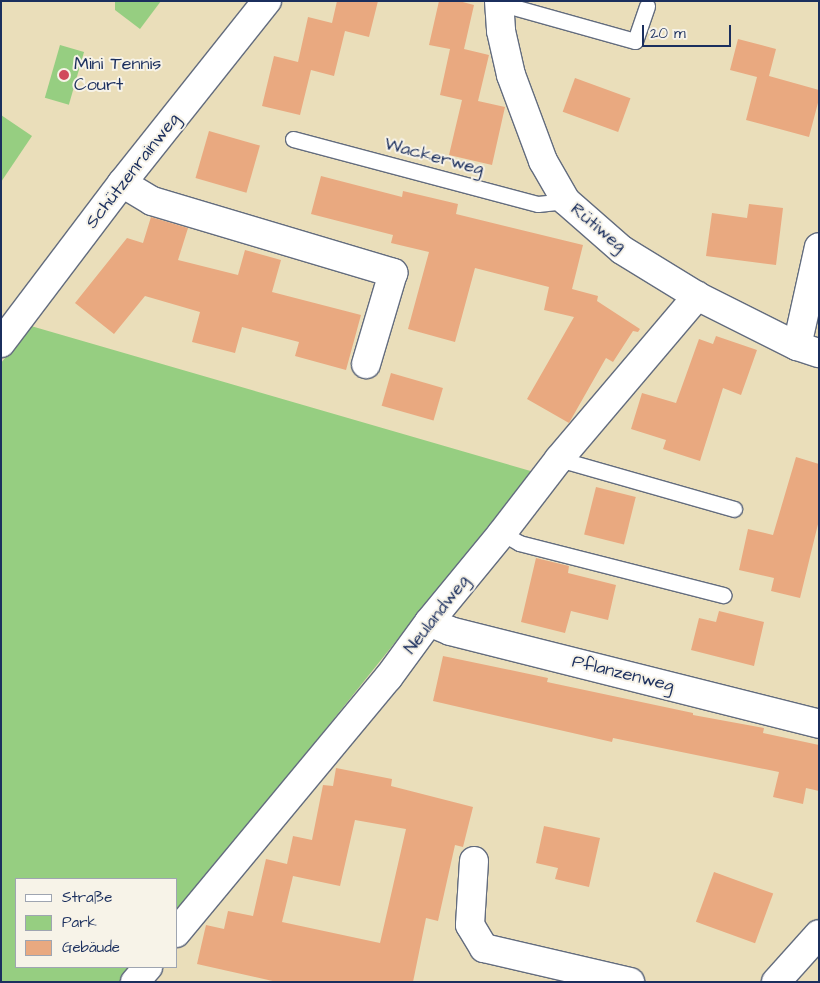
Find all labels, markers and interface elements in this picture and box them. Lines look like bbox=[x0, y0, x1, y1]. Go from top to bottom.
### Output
scale bar bbox=[645, 15, 734, 47]
text: 20 m bbox=[650, 23, 686, 44]
place label: Mini Tennis Court bbox=[74, 54, 161, 96]
marker: Mini Tennis Court bbox=[58, 69, 70, 81]
street label: Schützenrainweg bbox=[81, 109, 185, 233]
street label: Wackerweg bbox=[382, 133, 486, 181]
street label: Rütiweg bbox=[566, 199, 630, 257]
street label: Neulandweg bbox=[400, 571, 474, 659]
street label: Pflanzenweg bbox=[570, 651, 676, 697]
legend bbox=[15, 878, 178, 968]
text: Straße bbox=[62, 887, 112, 908]
text: Park bbox=[62, 912, 97, 933]
text: Gebäude bbox=[62, 937, 120, 958]

